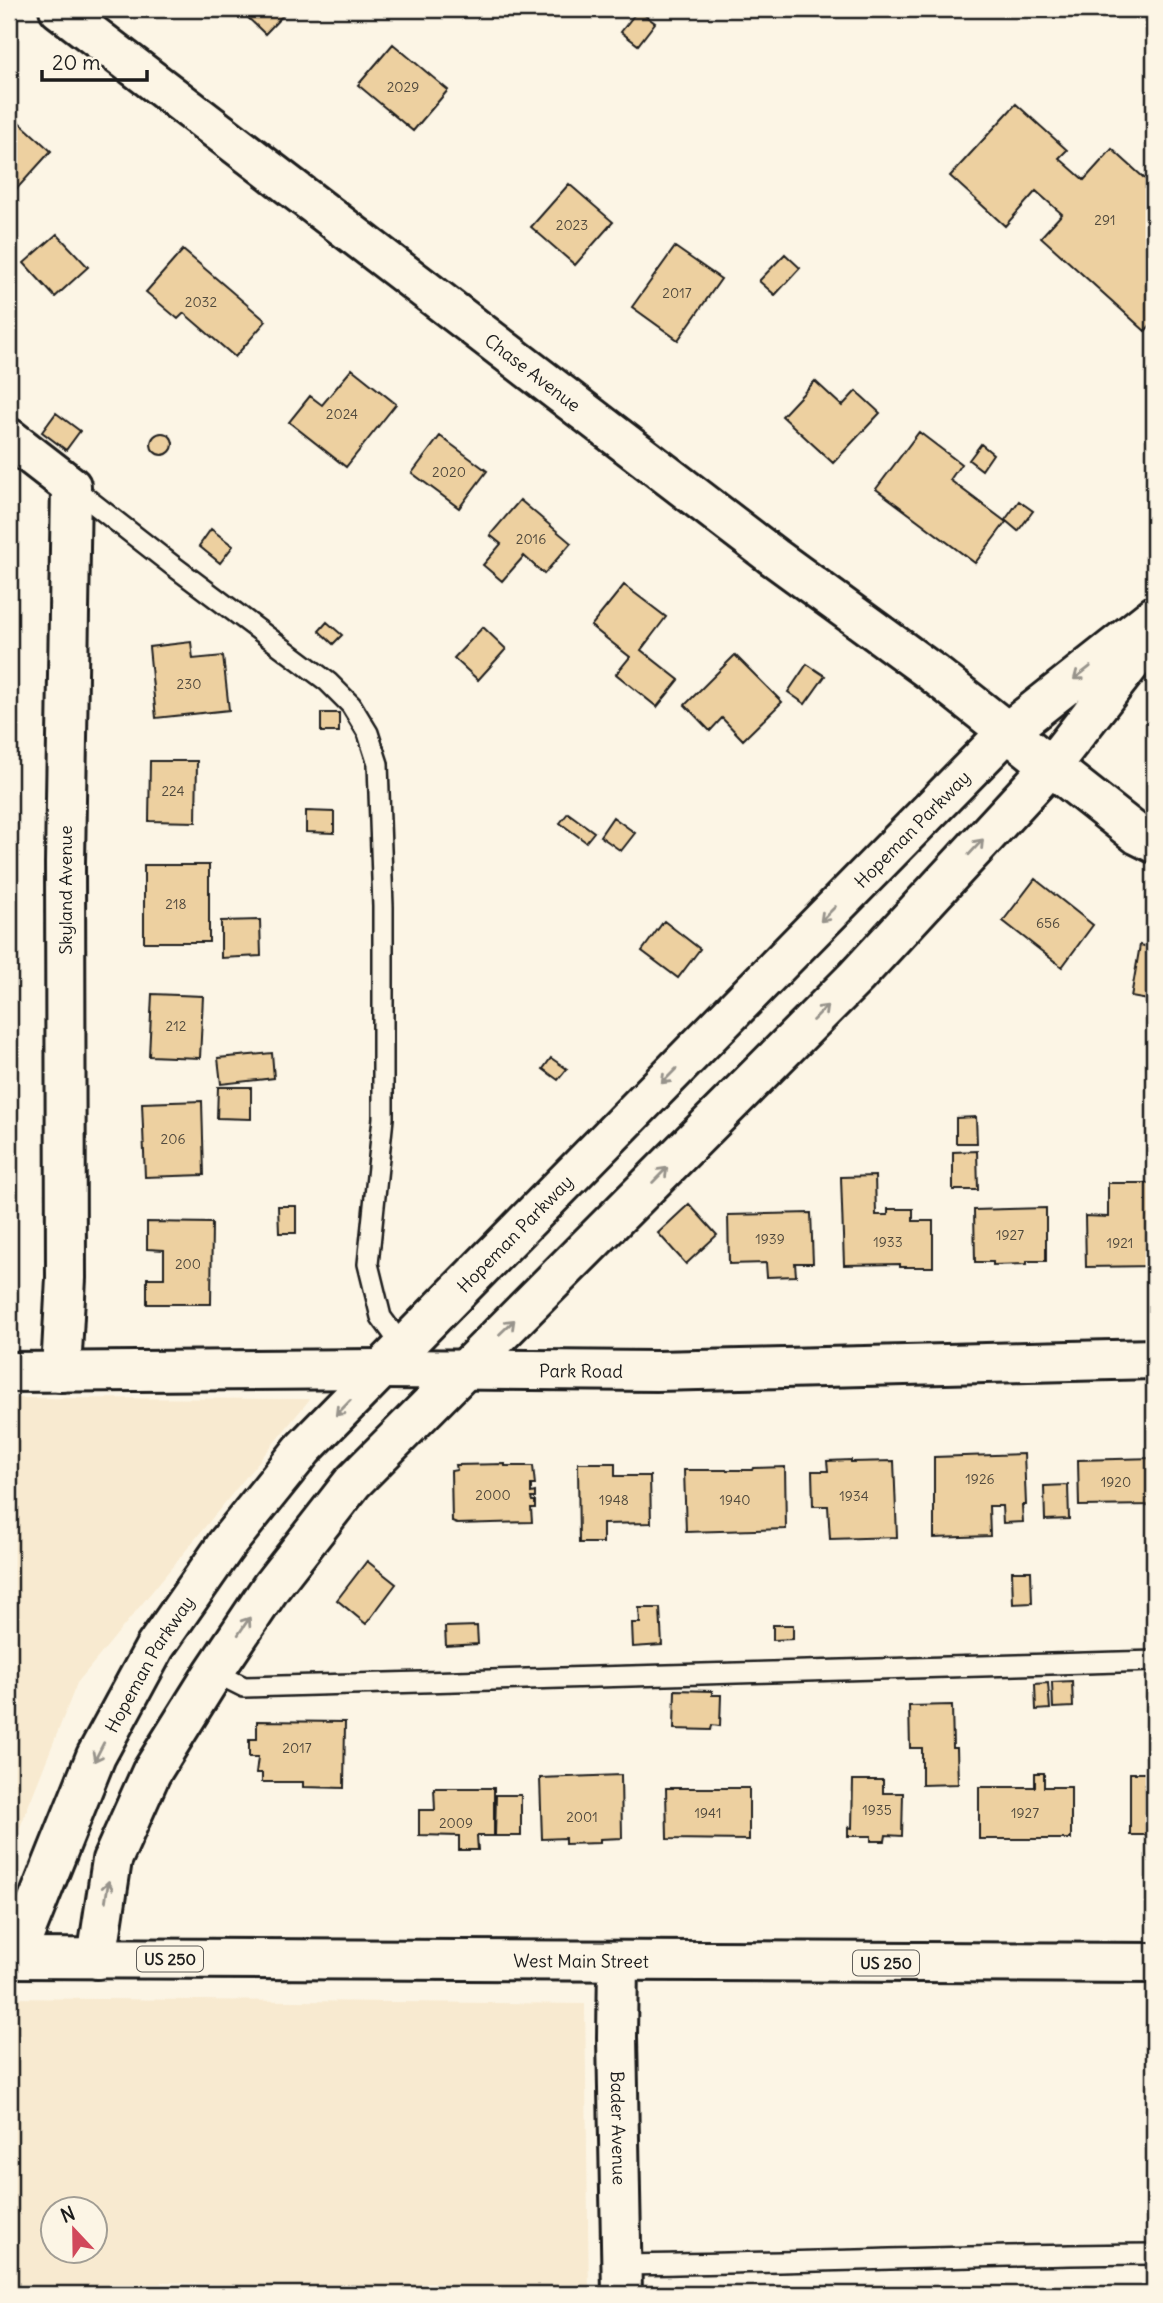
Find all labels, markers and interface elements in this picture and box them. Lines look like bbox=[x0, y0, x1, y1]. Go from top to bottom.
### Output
scale bar bbox=[42, 38, 147, 82]
text: 20 m bbox=[52, 49, 101, 76]
house number: 2029 bbox=[387, 78, 419, 96]
house number: 291 bbox=[1094, 211, 1116, 229]
house number: 2023 bbox=[556, 216, 588, 234]
house number: 2017 bbox=[662, 284, 692, 302]
house number: 2032 bbox=[185, 293, 218, 311]
street label: Chase Avenue bbox=[480, 328, 586, 416]
house number: 2024 bbox=[326, 405, 358, 423]
house number: 2020 bbox=[432, 463, 466, 481]
house number: 2016 bbox=[516, 530, 546, 548]
one-way arrow bbox=[1073, 666, 1091, 681]
house number: 230 bbox=[177, 675, 201, 693]
street label: Hopeman Parkway bbox=[849, 765, 975, 892]
house number: 224 bbox=[161, 782, 185, 800]
street label: Skyland Avenue bbox=[54, 825, 77, 955]
one-way arrow bbox=[967, 839, 984, 856]
house number: 218 bbox=[165, 895, 187, 913]
one-way arrow bbox=[820, 905, 837, 922]
house number: 656 bbox=[1036, 914, 1060, 932]
one-way arrow bbox=[812, 1005, 829, 1022]
house number: 212 bbox=[166, 1017, 187, 1035]
one-way arrow bbox=[660, 1067, 677, 1084]
house number: 206 bbox=[161, 1130, 185, 1148]
one-way arrow bbox=[652, 1167, 669, 1184]
street label: Hopeman Parkway bbox=[452, 1170, 577, 1297]
house number: 1927 bbox=[996, 1226, 1024, 1244]
house number: 1939 bbox=[755, 1230, 785, 1248]
house number: 1933 bbox=[873, 1233, 903, 1251]
house number: 1921 bbox=[1107, 1234, 1133, 1252]
house number: 200 bbox=[175, 1255, 201, 1273]
one-way arrow bbox=[498, 1318, 515, 1335]
street label: Park Road bbox=[539, 1359, 623, 1382]
one-way arrow bbox=[335, 1399, 352, 1416]
house number: 1926 bbox=[965, 1470, 995, 1488]
house number: 1920 bbox=[1101, 1473, 1131, 1491]
house number: 2000 bbox=[475, 1486, 511, 1504]
house number: 1934 bbox=[839, 1487, 869, 1505]
house number: 1948 bbox=[599, 1491, 629, 1509]
house number: 1940 bbox=[720, 1491, 750, 1509]
street label: Hopeman Parkway bbox=[99, 1591, 199, 1736]
one-way arrow bbox=[237, 1617, 251, 1636]
house number: 2017 bbox=[282, 1739, 312, 1757]
one-way arrow bbox=[91, 1741, 105, 1762]
house number: 1935 bbox=[862, 1801, 892, 1819]
house number: 1941 bbox=[694, 1804, 722, 1822]
house number: 1927 bbox=[1011, 1804, 1039, 1822]
house number: 2001 bbox=[566, 1808, 598, 1826]
house number: 2009 bbox=[439, 1814, 473, 1832]
one-way arrow bbox=[101, 1880, 114, 1903]
road number: US 250 bbox=[137, 1946, 203, 1971]
street label: West Main Street bbox=[513, 1949, 649, 1972]
road number: US 250 bbox=[853, 1951, 919, 1976]
street label: Bader Avenue bbox=[606, 2071, 631, 2185]
north arrow bbox=[38, 2194, 108, 2264]
text: N bbox=[57, 2201, 78, 2228]

